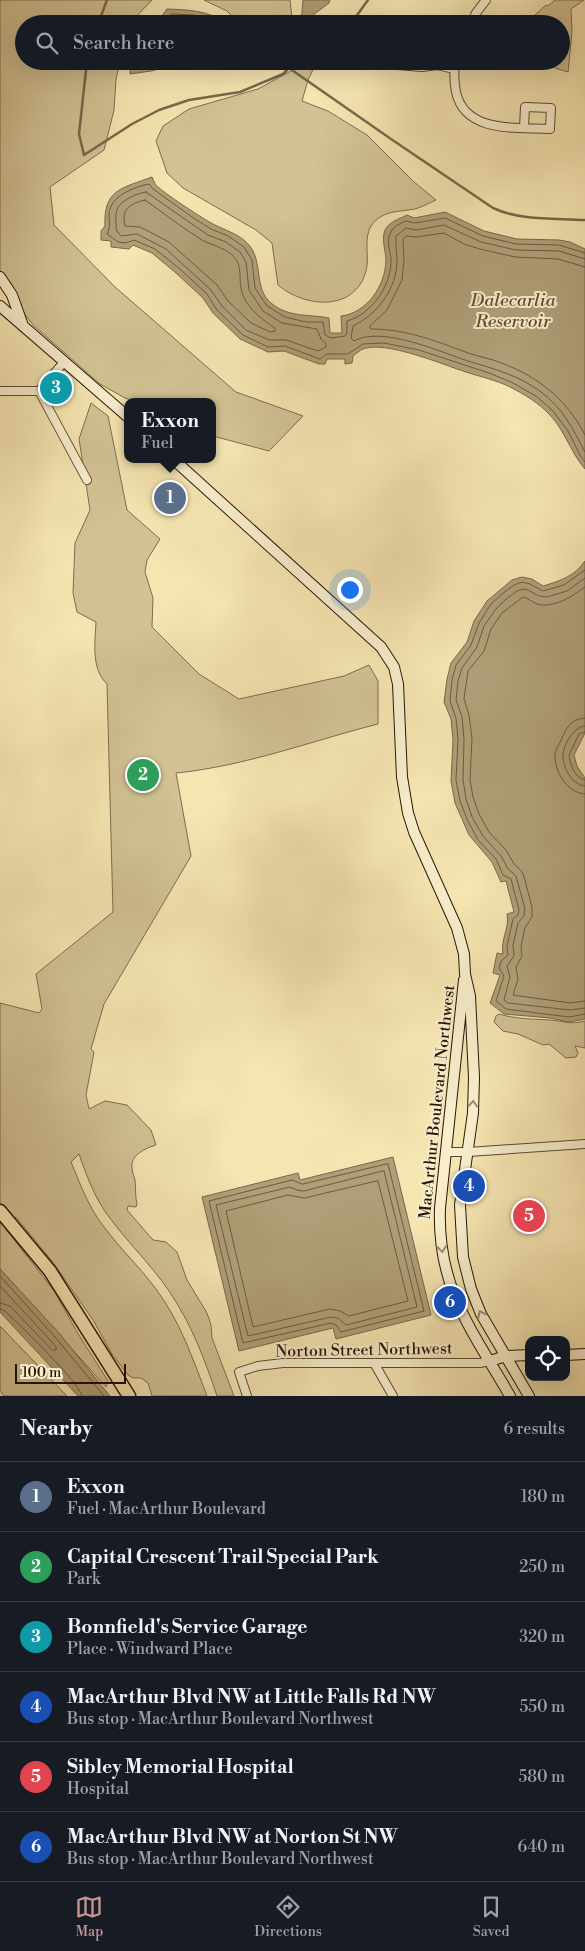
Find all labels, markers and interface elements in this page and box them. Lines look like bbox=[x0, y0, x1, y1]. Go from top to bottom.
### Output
search box bbox=[15, 15, 570, 70]
icon: search bbox=[33, 29, 61, 57]
text: Search here bbox=[73, 31, 174, 55]
water label: Dalecarlia Reservoir bbox=[469, 289, 557, 333]
pin: 3 bbox=[40, 369, 72, 407]
popup bbox=[124, 398, 216, 463]
text: Exxon bbox=[141, 409, 199, 433]
text: Fuel bbox=[141, 433, 174, 453]
pin: 1 bbox=[154, 479, 186, 517]
your location bbox=[337, 577, 363, 603]
pin: 2 bbox=[127, 756, 159, 794]
street label: MacArthur Boulevard Northwest bbox=[415, 983, 459, 1220]
one-way arrow bbox=[468, 1099, 478, 1107]
pin: 4 bbox=[453, 1167, 485, 1205]
pin: 5 bbox=[513, 1197, 545, 1235]
one-way arrow bbox=[436, 1245, 447, 1253]
pin: 6 bbox=[434, 1283, 466, 1321]
one-way arrow bbox=[477, 1310, 487, 1319]
map controls bbox=[525, 1336, 570, 1381]
button: locate bbox=[525, 1336, 570, 1381]
street label: Norton Street Northwest bbox=[275, 1338, 453, 1362]
scale bar bbox=[15, 1361, 126, 1384]
text: 100 m bbox=[22, 1364, 61, 1382]
text: Nearby bbox=[20, 1416, 93, 1442]
text: 6 results bbox=[504, 1419, 565, 1439]
text: Exxon bbox=[67, 1475, 125, 1499]
text: 1 bbox=[32, 1487, 40, 1507]
text: 180 m bbox=[521, 1487, 565, 1507]
text: Fuel · MacArthur Boulevard bbox=[67, 1499, 266, 1519]
text: Capital Crescent Trail Special Park bbox=[67, 1545, 379, 1569]
text: 2 bbox=[31, 1557, 41, 1577]
text: 250 m bbox=[519, 1557, 565, 1577]
text: Park bbox=[67, 1569, 100, 1589]
text: Bonnfield's Service Garage bbox=[67, 1615, 308, 1639]
text: 3 bbox=[31, 1627, 41, 1647]
text: 320 m bbox=[519, 1627, 565, 1647]
text: Place · Windward Place bbox=[67, 1639, 233, 1659]
text: MacArthur Blvd NW at Little Falls Rd NW bbox=[67, 1685, 436, 1709]
text: 4 bbox=[31, 1697, 41, 1717]
text: 550 m bbox=[519, 1697, 565, 1717]
text: Bus stop · MacArthur Boulevard Northwest bbox=[67, 1709, 374, 1729]
text: Sibley Memorial Hospital bbox=[67, 1755, 294, 1779]
text: 5 bbox=[31, 1767, 41, 1787]
text: 580 m bbox=[518, 1767, 565, 1787]
text: Hospital bbox=[67, 1779, 129, 1799]
text: MacArthur Blvd NW at Norton St NW bbox=[67, 1825, 398, 1849]
text: 6 bbox=[31, 1837, 41, 1857]
text: 640 m bbox=[518, 1837, 565, 1857]
text: Bus stop · MacArthur Boulevard Northwest bbox=[67, 1849, 374, 1869]
tab: Map bbox=[75, 1893, 103, 1941]
tab: Directions bbox=[254, 1893, 322, 1941]
tab: Saved bbox=[473, 1893, 510, 1941]

